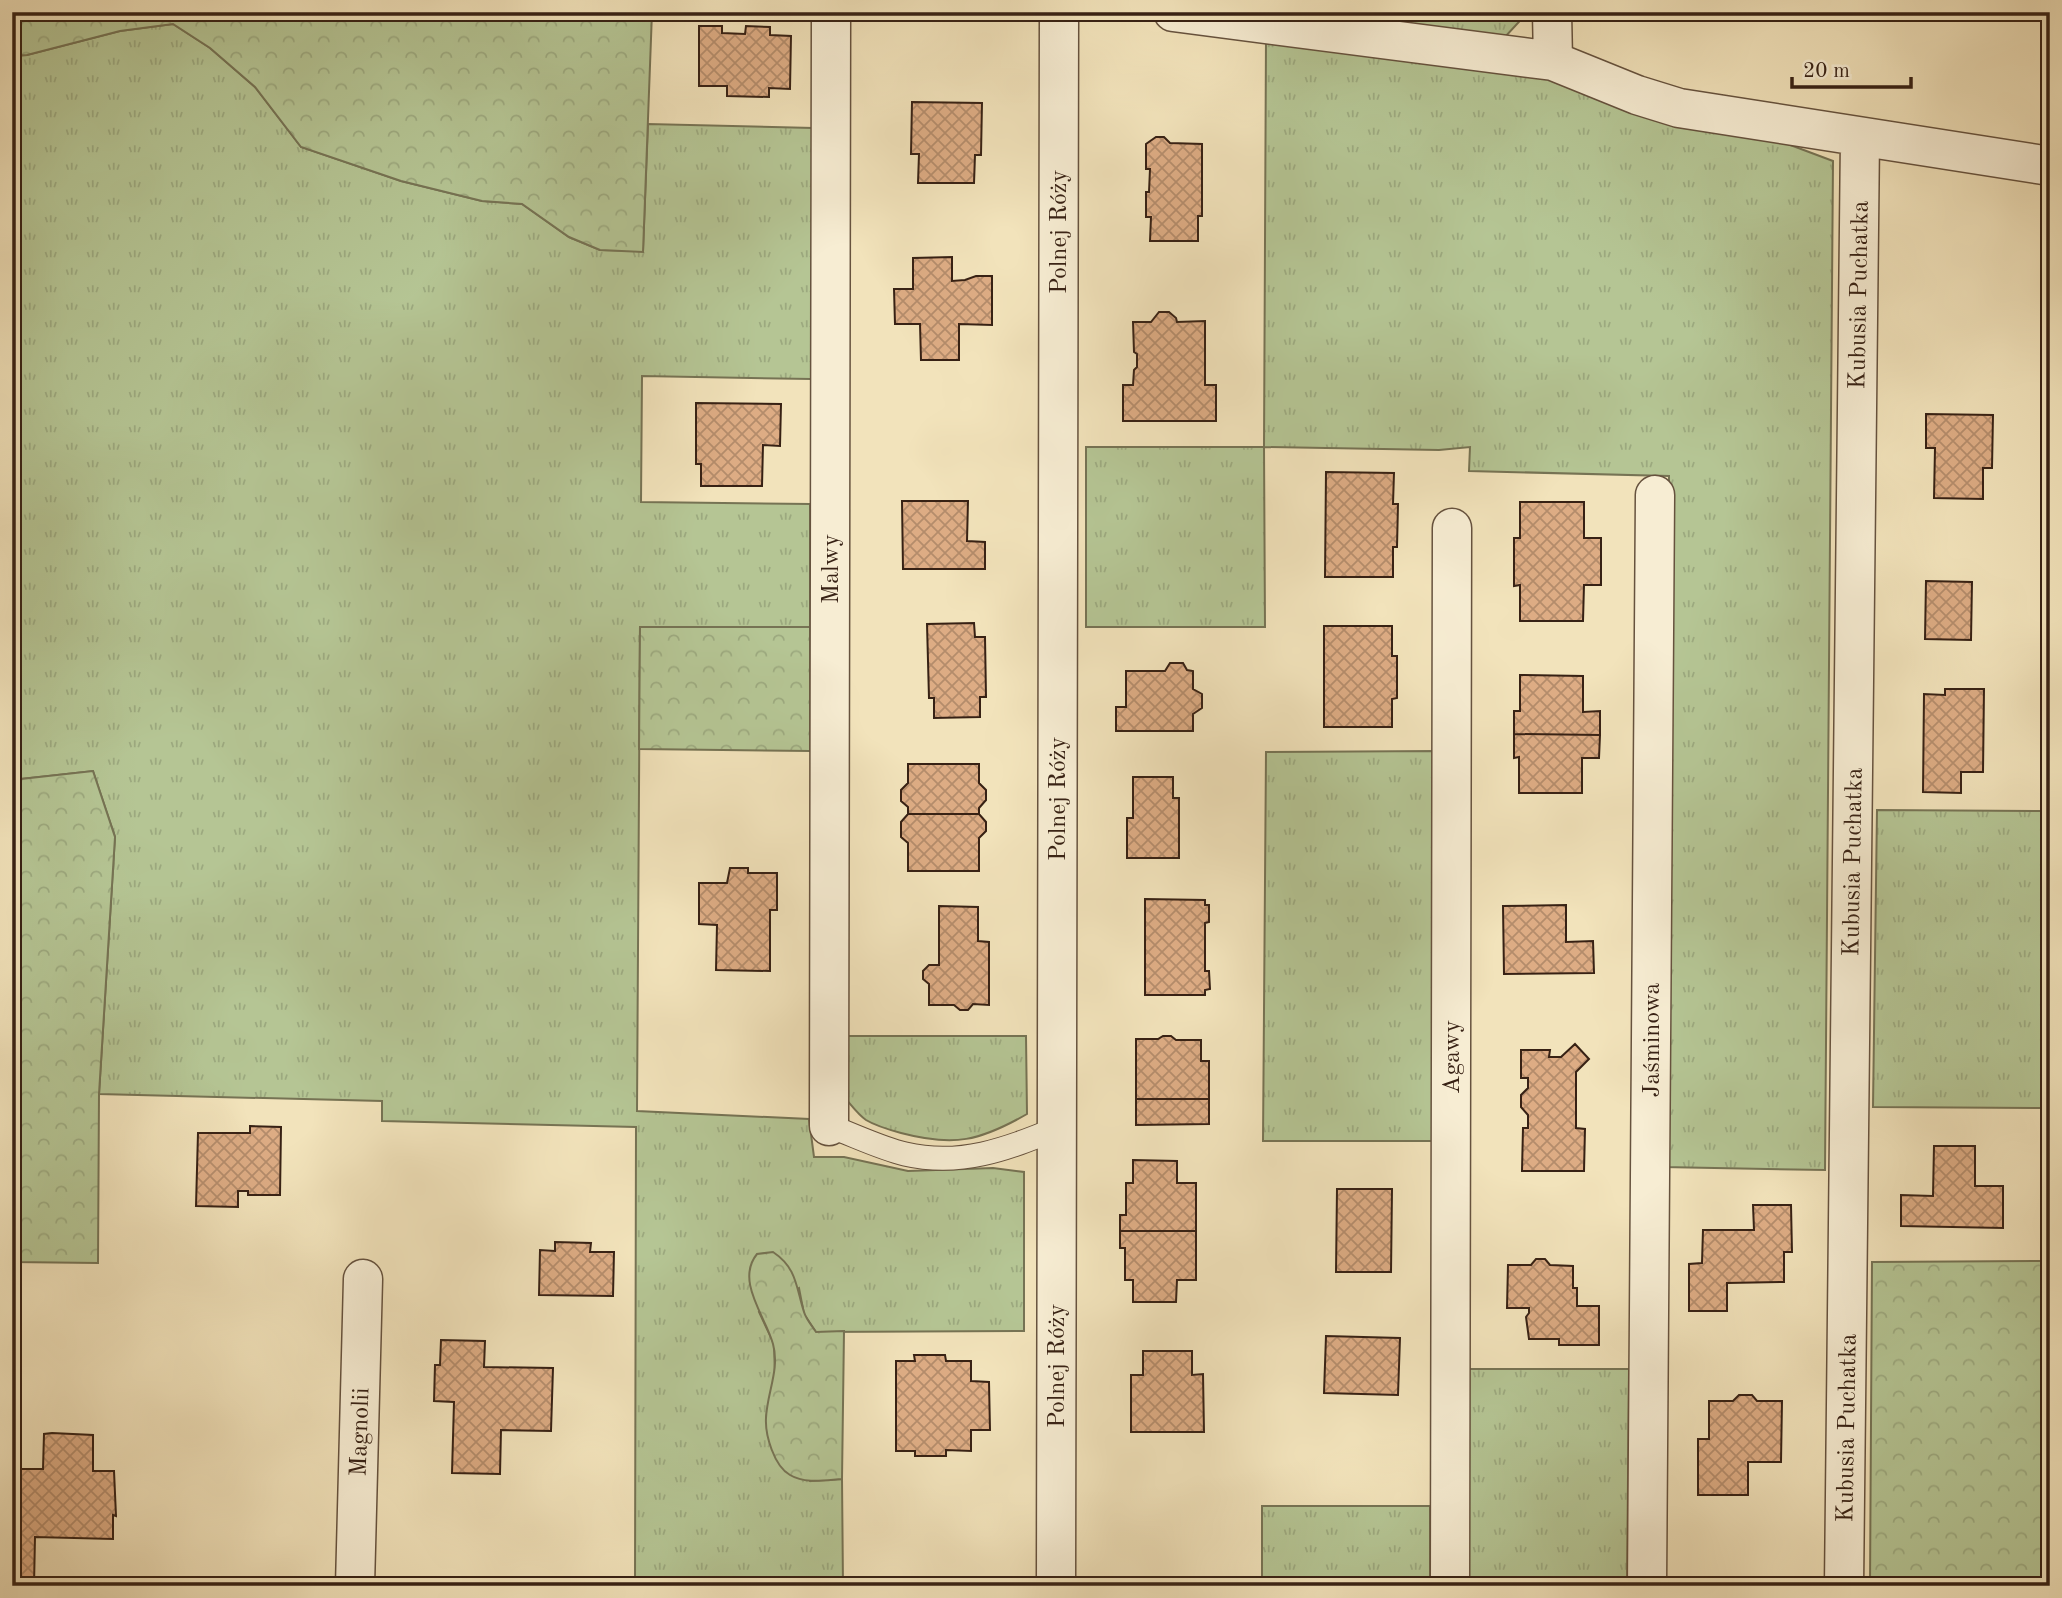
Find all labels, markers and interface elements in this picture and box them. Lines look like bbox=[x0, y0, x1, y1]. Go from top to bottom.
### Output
scale bar bbox=[1792, 46, 1912, 90]
text: 20 m bbox=[1803, 61, 1850, 82]
street label: Polnej Róży bbox=[1048, 170, 1072, 294]
street label: Kubusia Puchatka bbox=[1846, 200, 1874, 390]
street label: Malwy bbox=[820, 534, 844, 604]
street label: Polnej Róży bbox=[1047, 737, 1071, 861]
street label: Kubusia Puchatka bbox=[1840, 767, 1868, 957]
street label: Jaśminowa bbox=[1641, 982, 1665, 1097]
street label: Agawy bbox=[1441, 1020, 1465, 1094]
street label: Polnej Róży bbox=[1046, 1304, 1070, 1428]
street label: Kubusia Puchatka bbox=[1834, 1333, 1862, 1523]
street label: Magnolii bbox=[347, 1387, 375, 1477]

